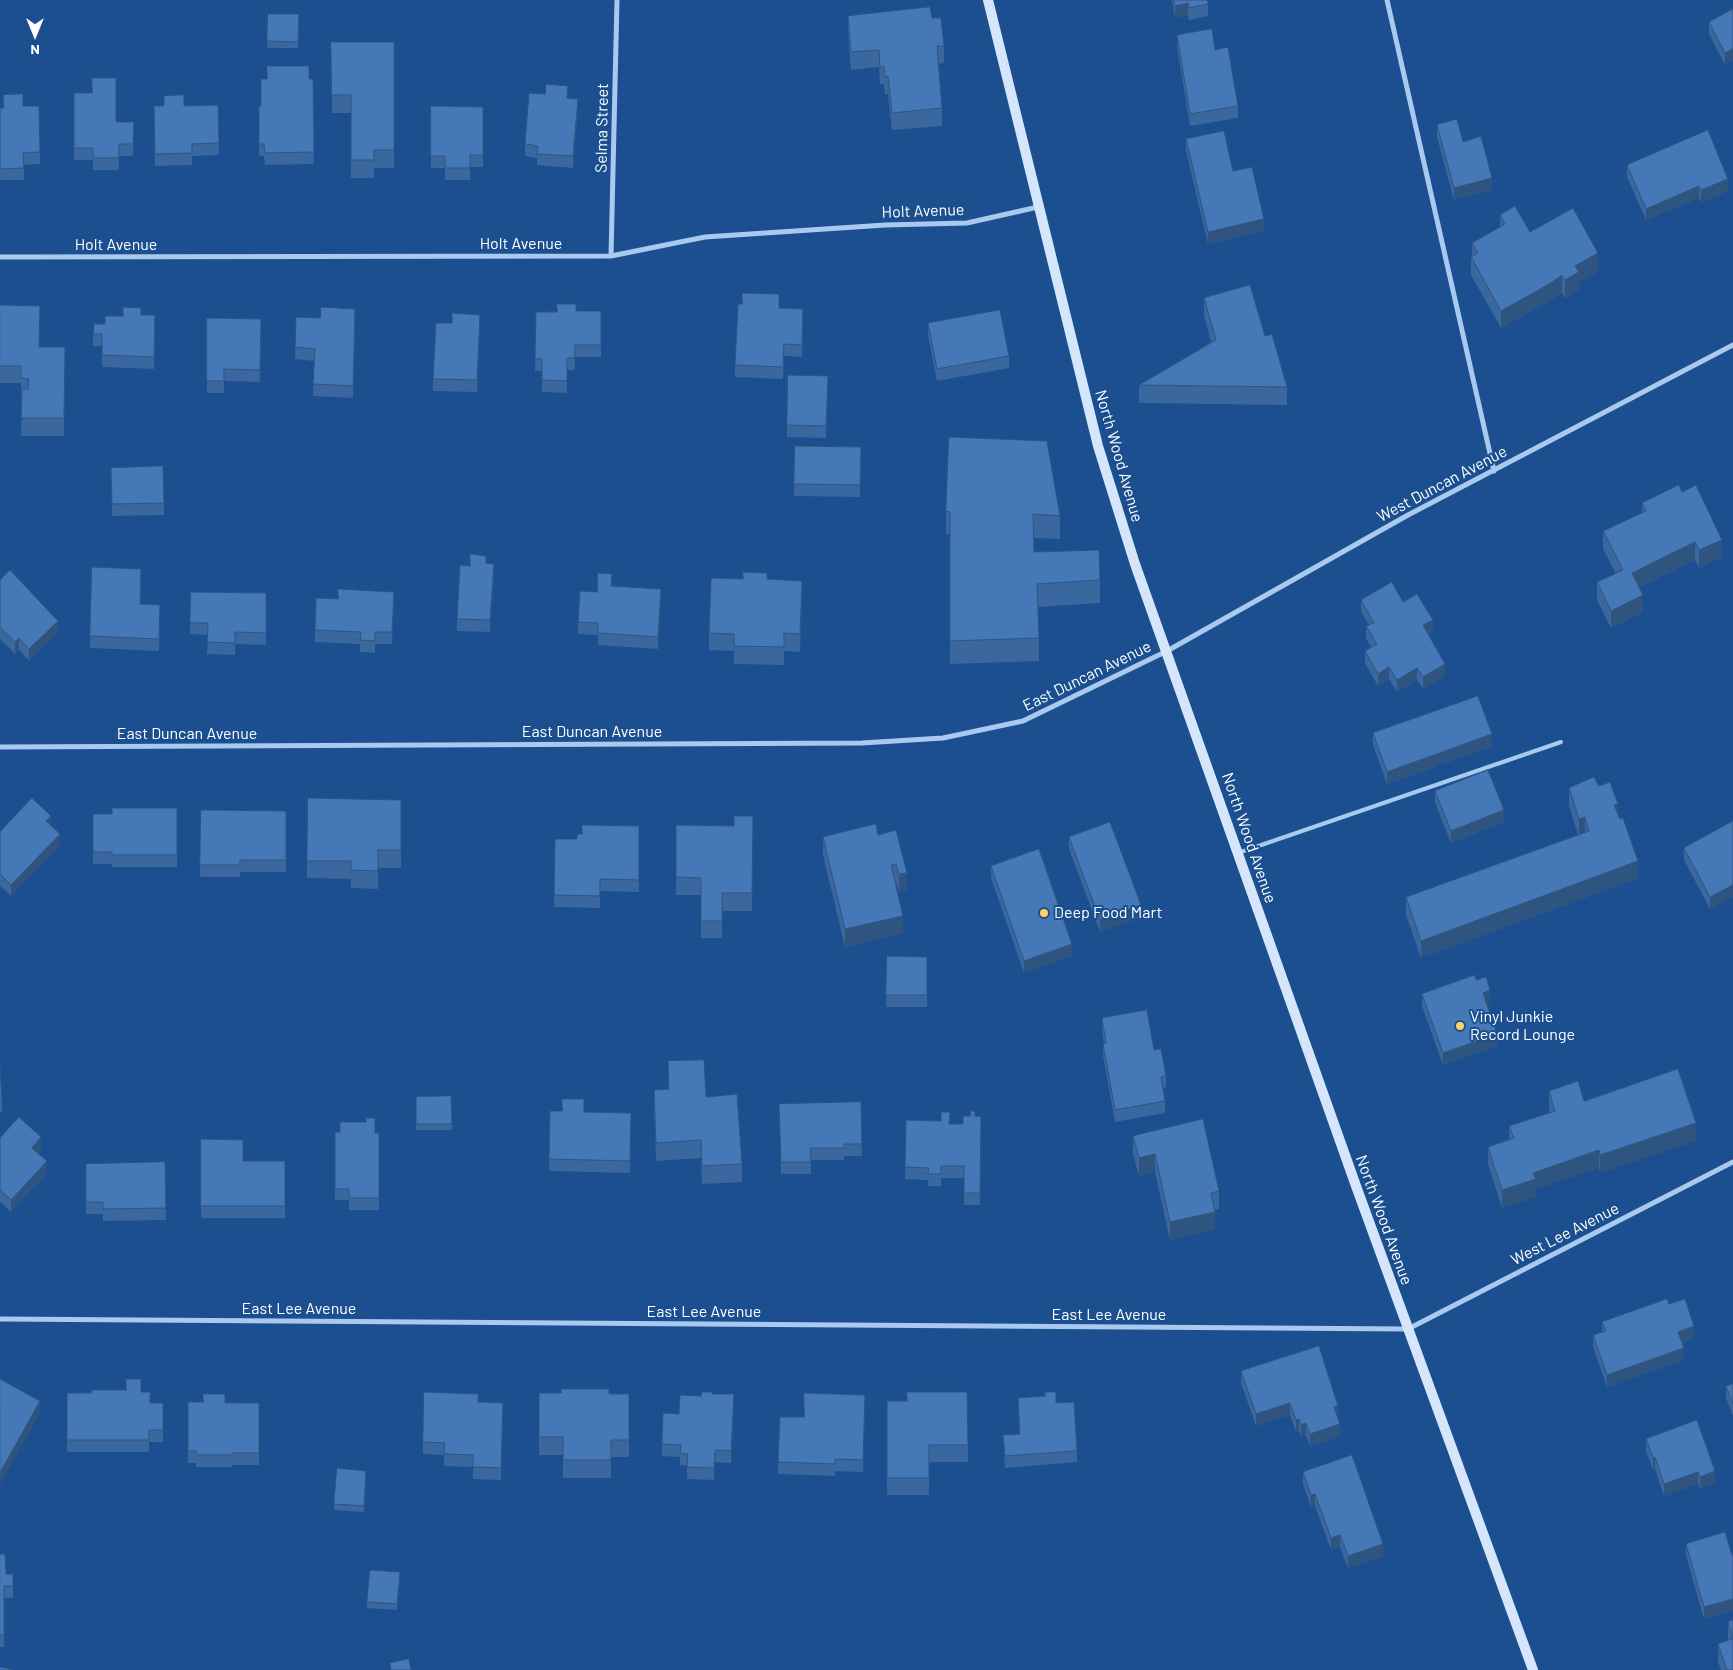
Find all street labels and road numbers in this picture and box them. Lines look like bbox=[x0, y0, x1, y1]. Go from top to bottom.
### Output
street label: Selma Street bbox=[592, 83, 612, 173]
street label: Holt Avenue bbox=[881, 200, 965, 222]
street label: Holt Avenue bbox=[480, 234, 562, 254]
street label: Holt Avenue bbox=[75, 235, 157, 255]
street label: North Wood Avenue bbox=[1091, 388, 1147, 524]
street label: West Duncan Avenue bbox=[1374, 442, 1510, 526]
street label: East Duncan Avenue bbox=[1020, 637, 1154, 715]
street label: East Duncan Avenue bbox=[522, 722, 662, 742]
street label: East Duncan Avenue bbox=[117, 724, 257, 744]
street label: North Wood Avenue bbox=[1218, 770, 1280, 906]
street label: North Wood Avenue bbox=[1352, 1152, 1416, 1288]
street label: West Lee Avenue bbox=[1508, 1199, 1622, 1269]
street label: East Lee Avenue bbox=[242, 1299, 356, 1319]
street label: East Lee Avenue bbox=[647, 1302, 761, 1322]
street label: East Lee Avenue bbox=[1052, 1305, 1166, 1325]

